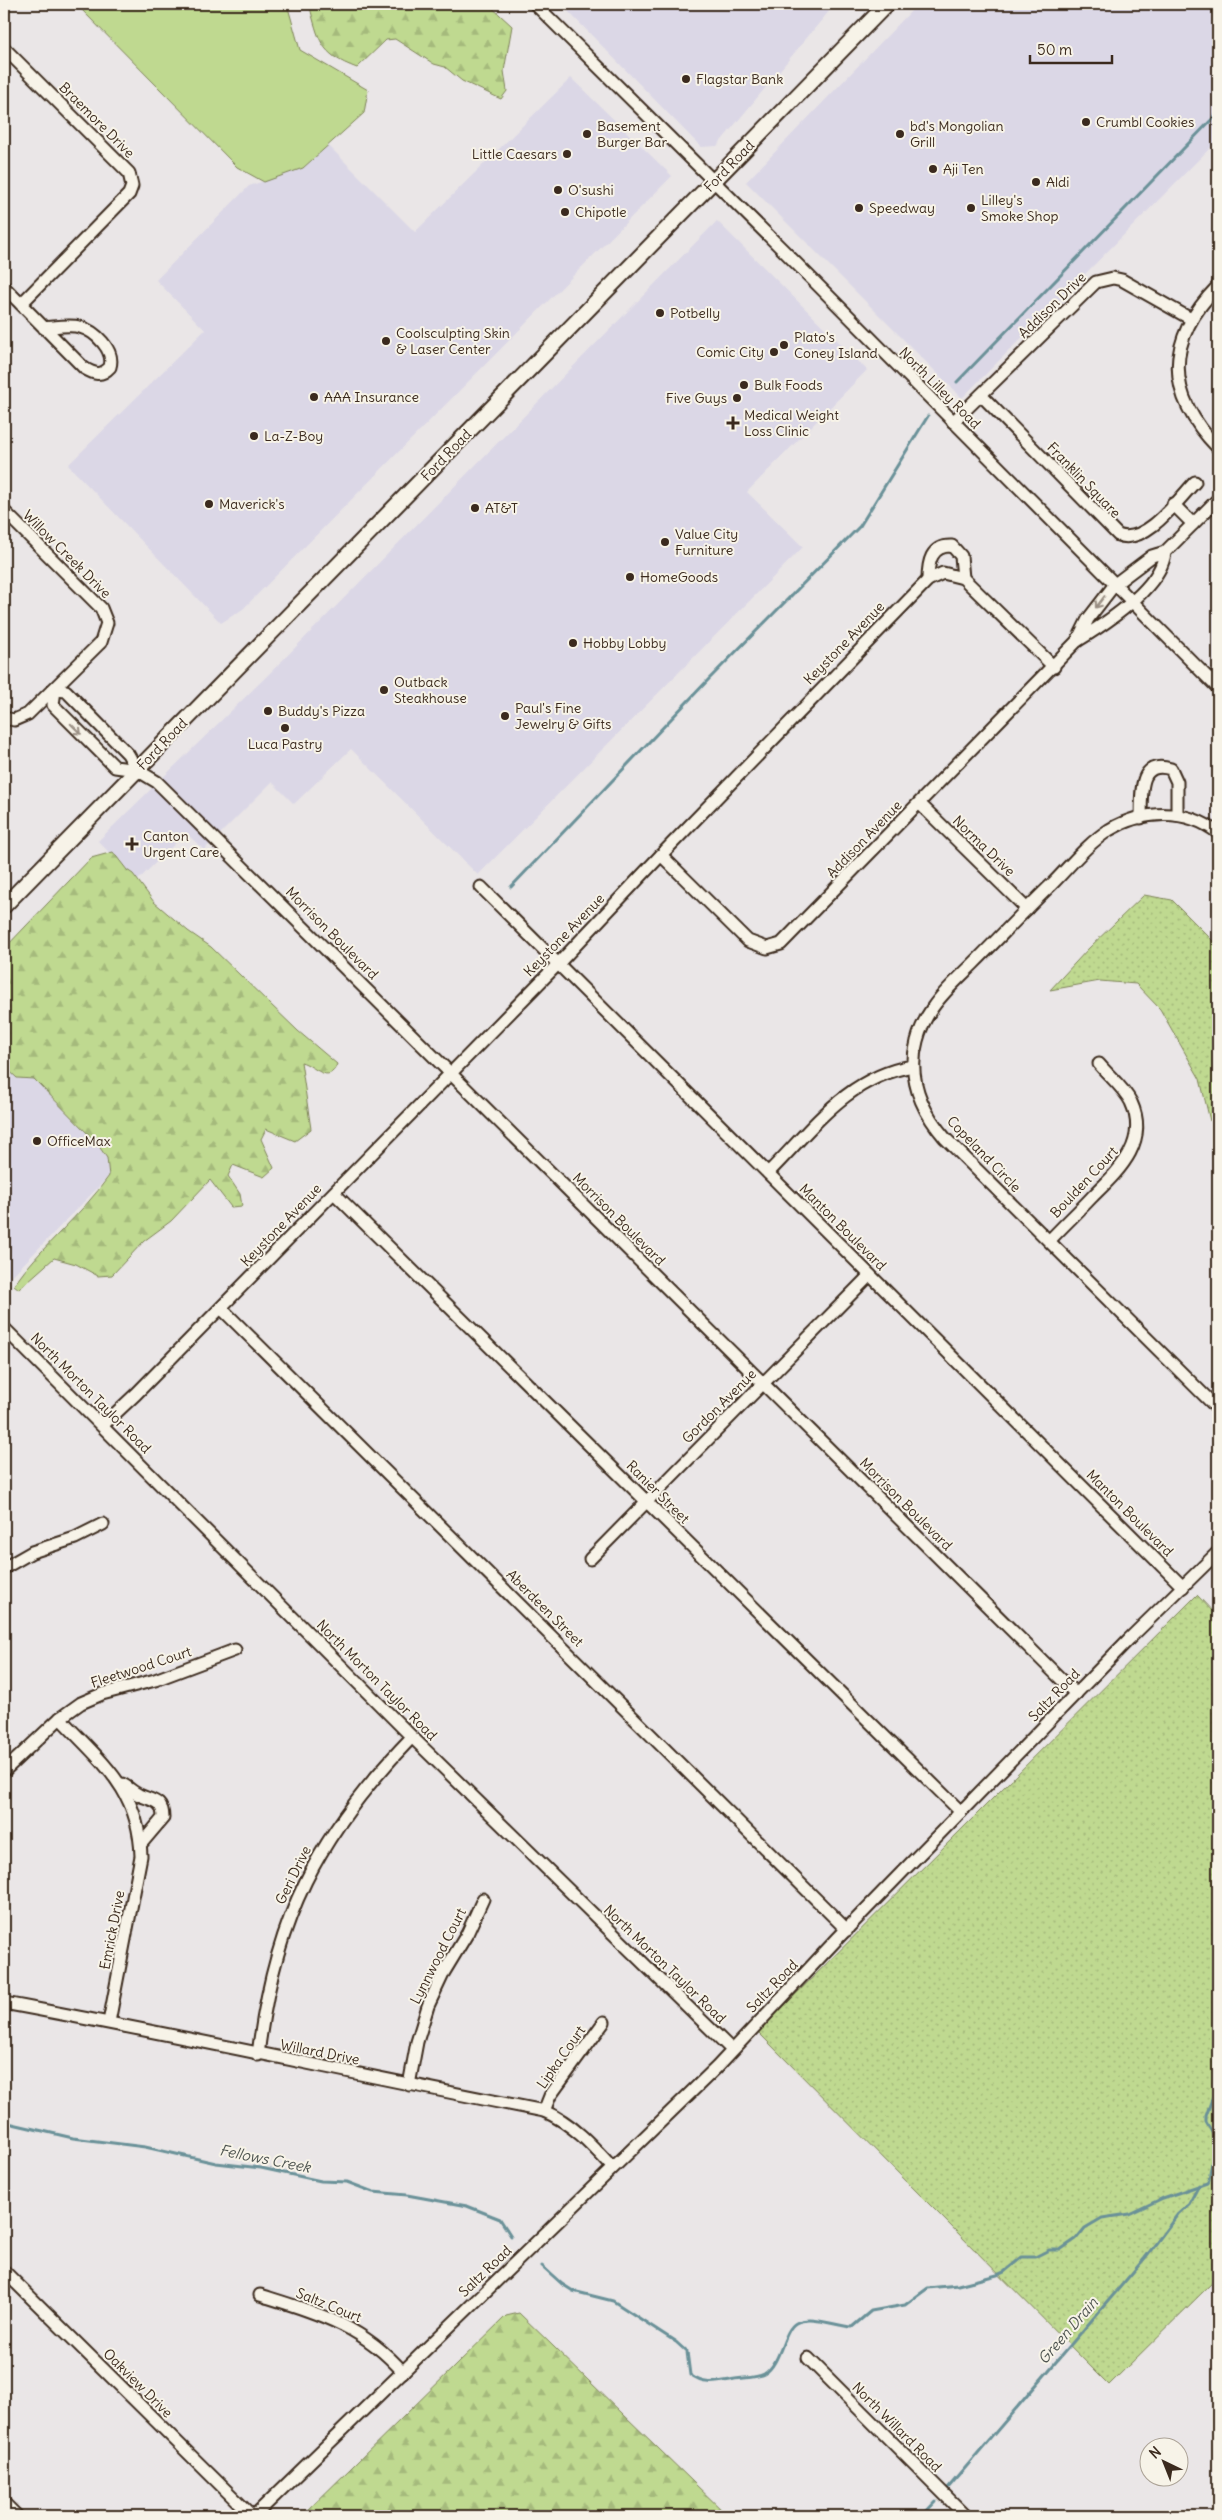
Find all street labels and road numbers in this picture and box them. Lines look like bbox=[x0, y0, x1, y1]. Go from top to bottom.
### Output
street label: Braemore Drive bbox=[55, 78, 139, 162]
street label: Ford Road bbox=[700, 136, 758, 196]
street label: Addison Drive bbox=[1014, 268, 1090, 342]
street label: North Lilley Road bbox=[895, 343, 985, 433]
street label: Ford Road bbox=[417, 425, 475, 485]
street label: Franklin Square bbox=[1043, 438, 1125, 522]
street label: Willow Creek Drive bbox=[19, 506, 115, 602]
street label: Keystone Avenue bbox=[800, 598, 888, 688]
street label: Ford Road bbox=[133, 714, 191, 774]
street label: Addison Avenue bbox=[822, 796, 906, 882]
street label: Norma Drive bbox=[949, 812, 1019, 880]
street label: Morrison Boulevard bbox=[282, 883, 382, 983]
street label: Keystone Avenue bbox=[520, 890, 608, 980]
street label: Copeland Circle bbox=[943, 1112, 1025, 1196]
street label: Boulden Court bbox=[1046, 1142, 1122, 1221]
street label: Morrison Boulevard bbox=[569, 1169, 669, 1269]
street label: Keystone Avenue bbox=[237, 1180, 325, 1270]
street label: Manton Boulevard bbox=[796, 1180, 890, 1274]
street label: North Morton Taylor Road bbox=[27, 1329, 155, 1457]
street label: Gordon Avenue bbox=[678, 1365, 760, 1447]
street label: Morrison Boulevard bbox=[856, 1454, 956, 1554]
street label: Ranier Street bbox=[623, 1457, 694, 1528]
street label: Manton Boulevard bbox=[1083, 1466, 1177, 1560]
street label: Aberdeen Street bbox=[503, 1566, 588, 1651]
street label: North Morton Taylor Road bbox=[313, 1616, 441, 1744]
street label: Fleetwood Court bbox=[88, 1642, 194, 1692]
street label: Saltz Road bbox=[1024, 1665, 1084, 1725]
street label: Geri Drive bbox=[271, 1843, 315, 1907]
street label: Emrick Drive bbox=[96, 1889, 128, 1971]
street label: North Morton Taylor Road bbox=[600, 1901, 730, 2027]
street label: Lynnwood Court bbox=[406, 1905, 470, 2007]
street label: Saltz Road bbox=[742, 1956, 802, 2016]
street label: Lipka Court bbox=[533, 2022, 589, 2092]
street label: Willard Drive bbox=[279, 2035, 361, 2069]
street label: Saltz Road bbox=[455, 2241, 515, 2301]
street label: Saltz Court bbox=[294, 2284, 365, 2326]
street label: Oakview Drive bbox=[100, 2345, 176, 2421]
street label: North Willard Road bbox=[848, 2378, 946, 2476]

